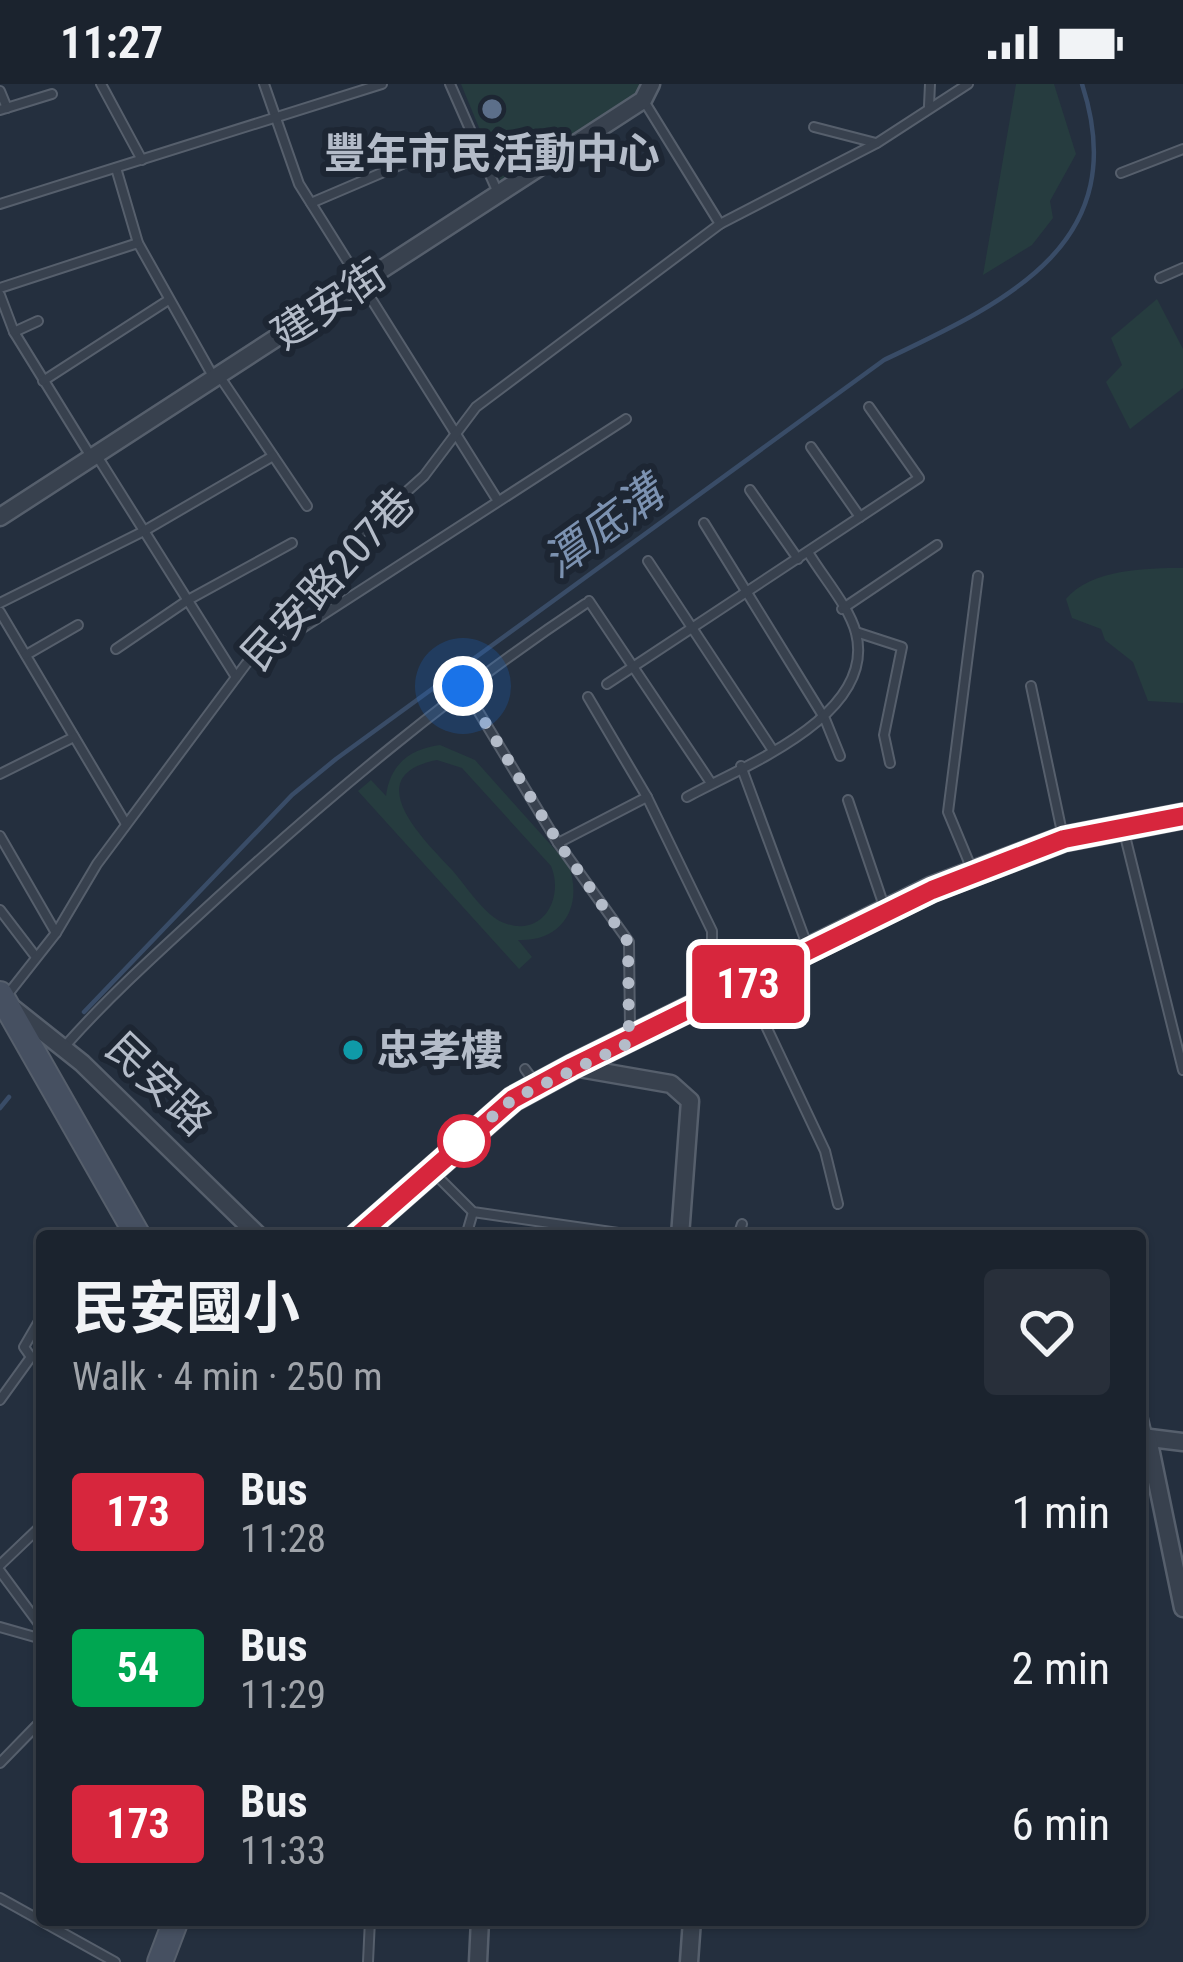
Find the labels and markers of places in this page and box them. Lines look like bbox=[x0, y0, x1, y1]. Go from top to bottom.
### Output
marker: 豐年市民活動中心 bbox=[479, 96, 505, 122]
place label: 豐年市民活動中心 bbox=[324, 129, 660, 178]
place label: 忠孝樓 bbox=[377, 1026, 503, 1075]
marker: 忠孝樓 bbox=[340, 1037, 366, 1063]
unlabelled marker bbox=[439, 1116, 489, 1166]

